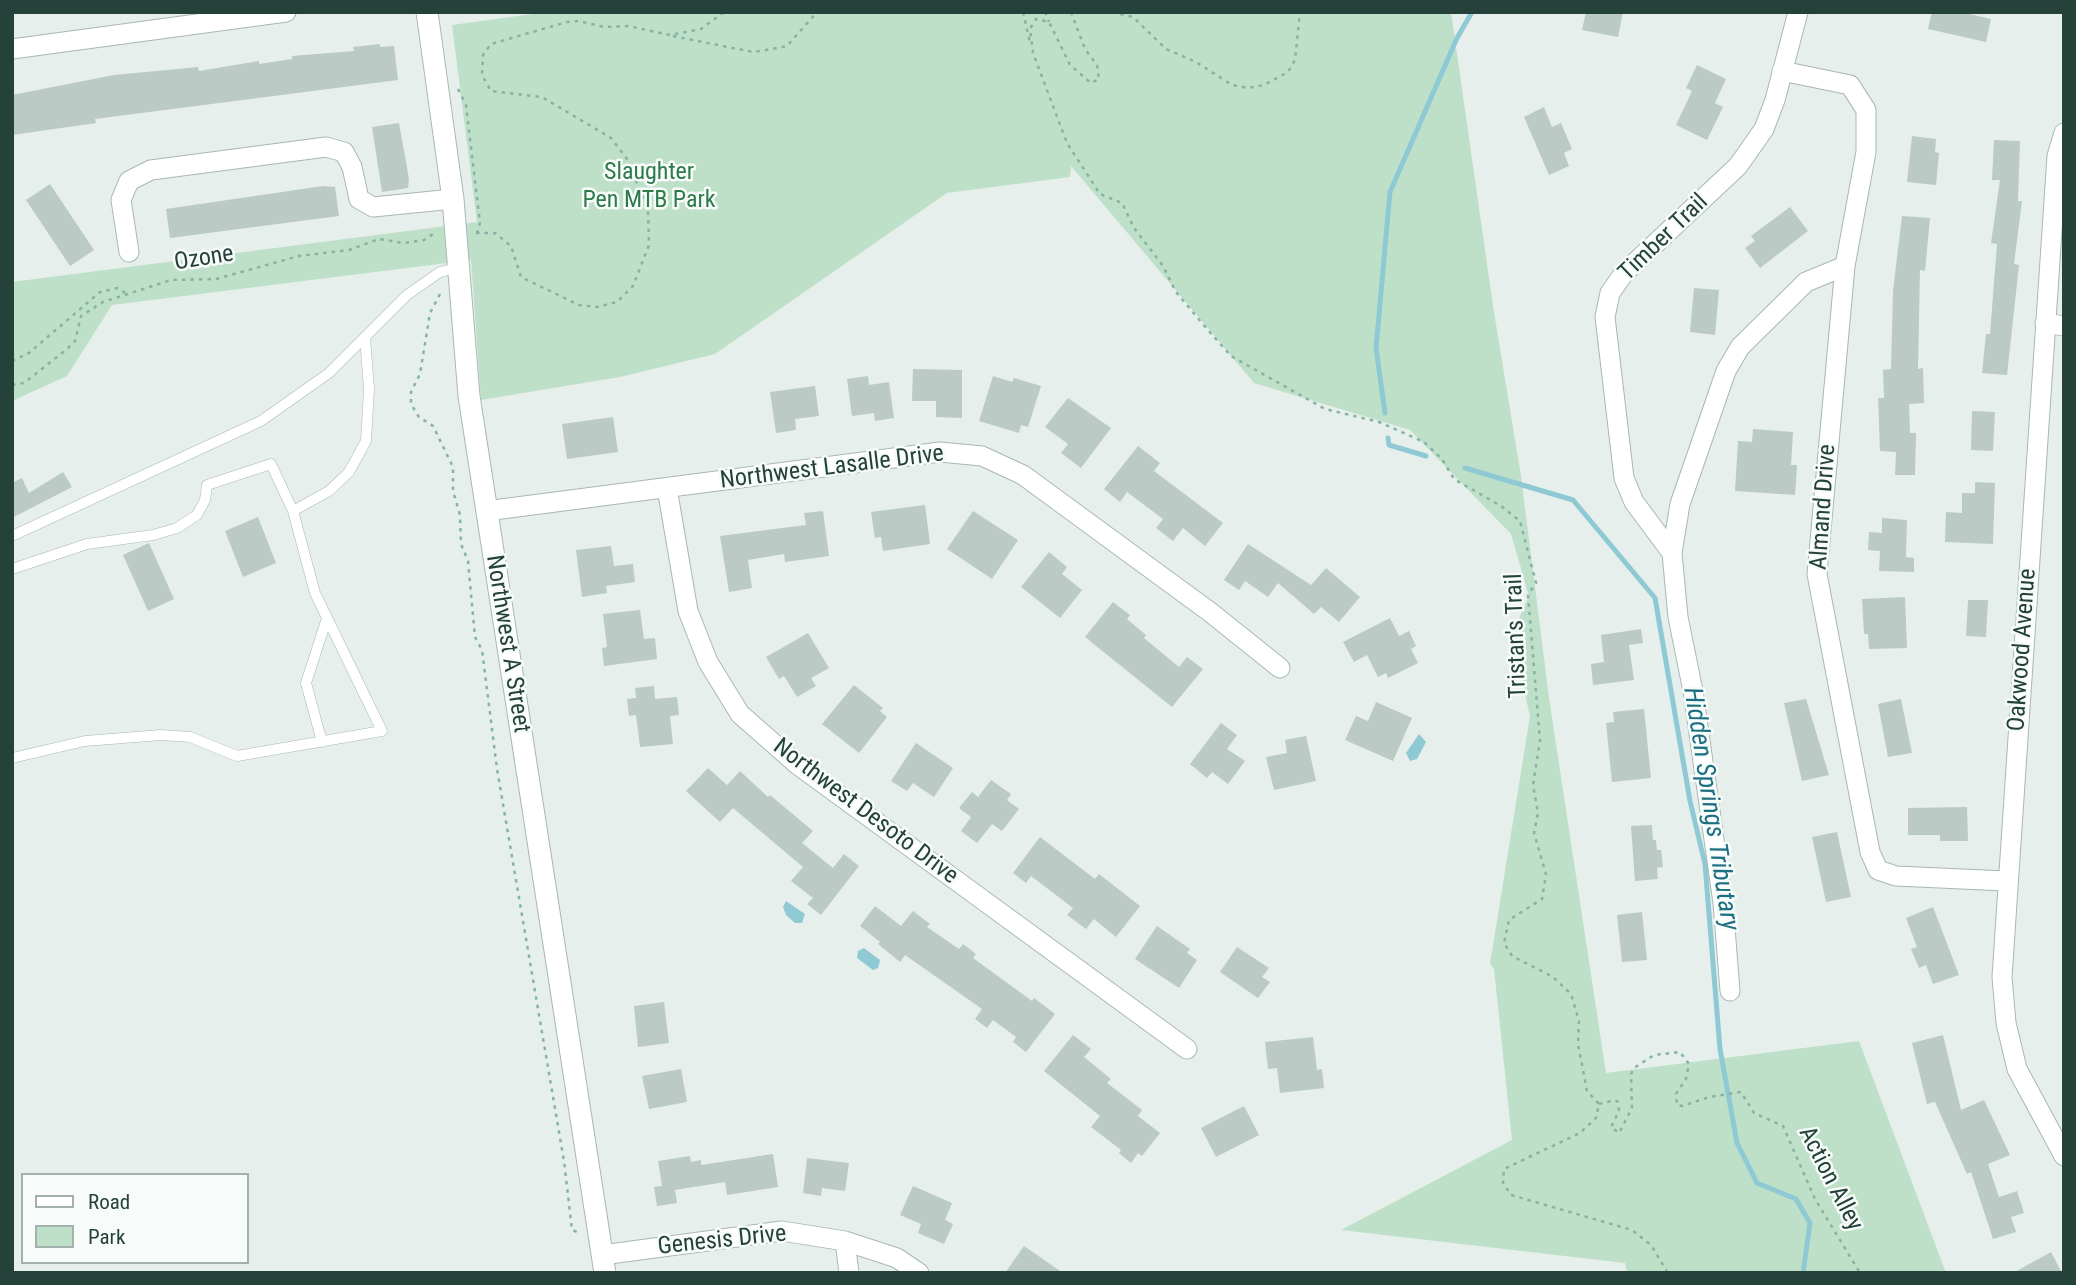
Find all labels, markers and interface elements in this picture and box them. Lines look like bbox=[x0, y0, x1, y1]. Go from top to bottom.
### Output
park label: Slaughter Pen MTB Park bbox=[582, 159, 716, 215]
street label: Timber Trail bbox=[1613, 188, 1715, 288]
street label: Ozone bbox=[172, 240, 236, 278]
street label: Northwest Lasalle Drive bbox=[719, 440, 945, 496]
street label: Almand Drive bbox=[1805, 443, 1843, 571]
street label: Northwest A Street bbox=[479, 553, 535, 735]
street label: Oakwood Avenue bbox=[2003, 568, 2043, 732]
street label: Tristan's Trail bbox=[1500, 573, 1534, 699]
water label: Hidden Springs Tributary bbox=[1675, 685, 1745, 933]
street label: Northwest Desoto Drive bbox=[767, 733, 963, 891]
street label: Action Alley bbox=[1792, 1122, 1868, 1236]
legend bbox=[21, 1173, 248, 1264]
text: Road bbox=[88, 1190, 130, 1214]
street label: Genesis Drive bbox=[656, 1220, 788, 1262]
text: Park bbox=[88, 1225, 125, 1249]

